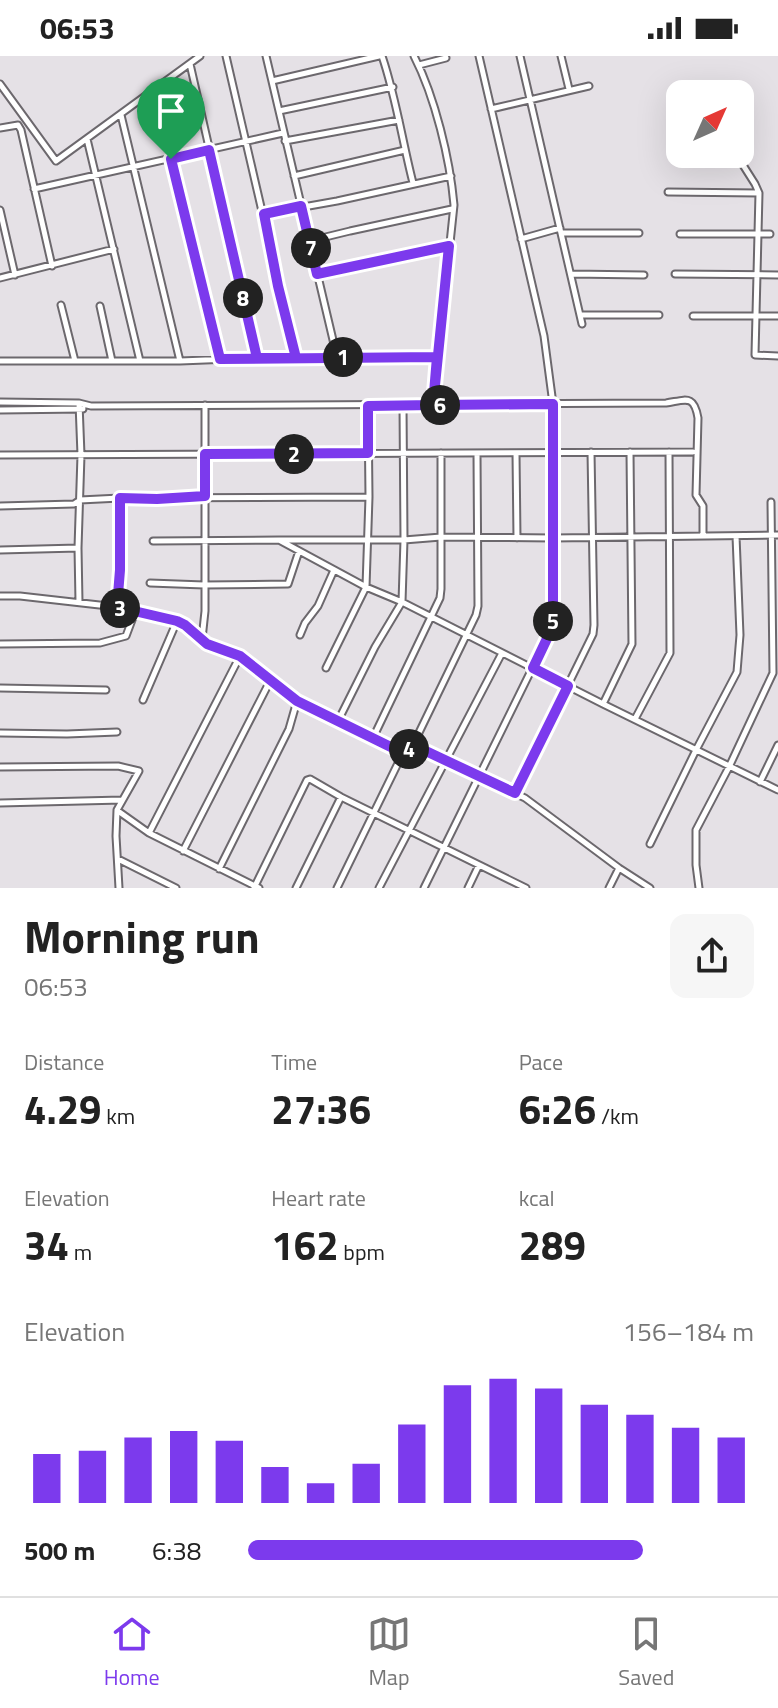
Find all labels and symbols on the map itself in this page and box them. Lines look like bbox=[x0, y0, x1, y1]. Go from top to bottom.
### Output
pin bbox=[137, 77, 205, 159]
north arrow bbox=[666, 80, 754, 168]
pin: 7 bbox=[291, 228, 331, 268]
pin: 8 bbox=[223, 278, 263, 318]
pin: 1 bbox=[323, 337, 363, 377]
pin: 6 bbox=[420, 385, 460, 425]
pin: 2 bbox=[274, 434, 314, 474]
pin: 3 bbox=[100, 588, 140, 628]
pin: 5 bbox=[533, 601, 573, 641]
pin: 4 bbox=[389, 729, 429, 769]

